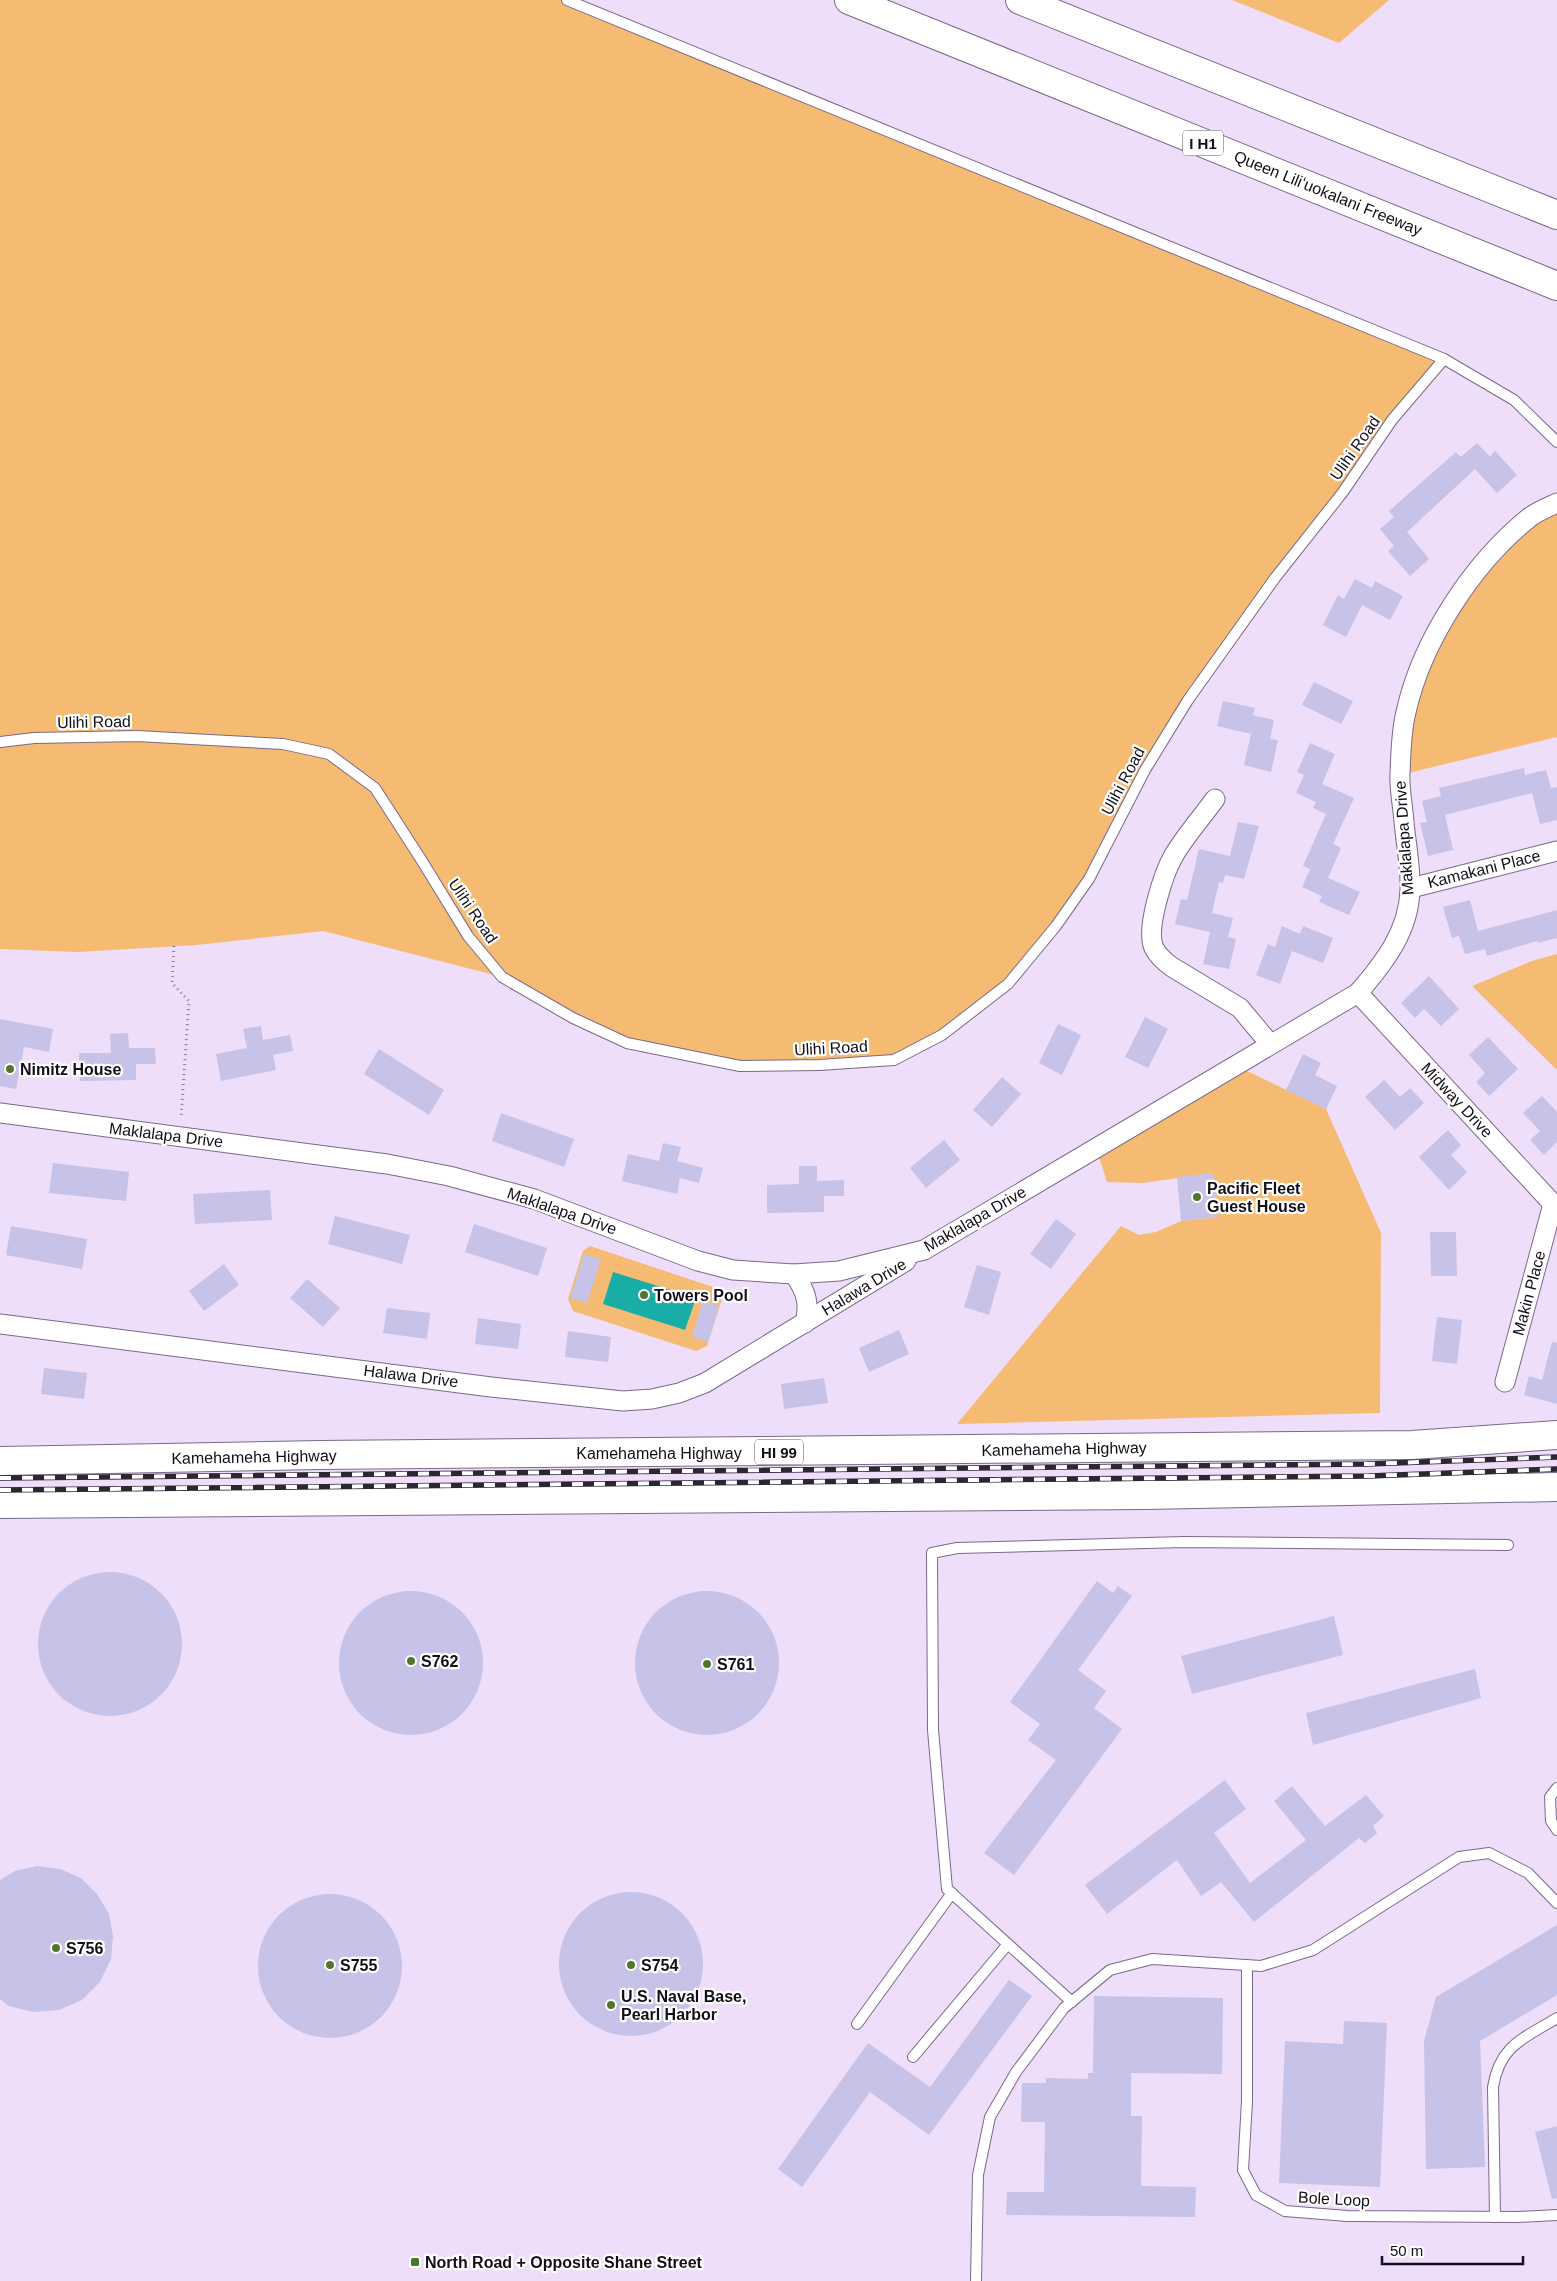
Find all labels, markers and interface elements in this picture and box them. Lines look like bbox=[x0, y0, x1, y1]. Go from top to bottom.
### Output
road number: I H1 bbox=[1183, 130, 1223, 156]
street label: Queen Liliʻuokalani Freeway bbox=[1232, 147, 1424, 239]
street label: Ulihi Road bbox=[1327, 413, 1383, 483]
street label: Ulihi Road bbox=[57, 713, 131, 731]
street label: Ulihi Road bbox=[1098, 744, 1148, 818]
street label: Maklalapa Drive bbox=[1392, 780, 1416, 896]
street label: Kamakani Place bbox=[1426, 847, 1542, 891]
street label: Ulihi Road bbox=[445, 876, 501, 946]
street label: Ulihi Road bbox=[794, 1038, 868, 1058]
street label: Midway Drive bbox=[1418, 1059, 1496, 1141]
place label: Nimitz House bbox=[20, 1061, 121, 1078]
marker: Nimitz House bbox=[4, 1063, 16, 1075]
street label: Maklalapa Drive bbox=[108, 1120, 224, 1150]
place label: Pacific Fleet Guest House bbox=[1207, 1180, 1306, 1215]
street label: Maklalapa Drive bbox=[921, 1183, 1029, 1255]
street label: Maklalapa Drive bbox=[505, 1184, 619, 1238]
marker: Pacific Fleet Guest House bbox=[1191, 1191, 1203, 1203]
street label: Makin Place bbox=[1510, 1249, 1549, 1337]
street label: Halawa Drive bbox=[819, 1255, 909, 1319]
place label: Towers Pool bbox=[654, 1287, 748, 1304]
marker: Towers Pool bbox=[638, 1289, 650, 1301]
street label: Halawa Drive bbox=[363, 1362, 459, 1390]
street label: Kamehameha Highway bbox=[981, 1439, 1147, 1459]
road number: HI 99 bbox=[755, 1440, 803, 1464]
street label: Kamehameha Highway bbox=[576, 1445, 742, 1462]
street label: Kamehameha Highway bbox=[171, 1447, 337, 1467]
place label: S762 bbox=[421, 1653, 458, 1670]
marker: S762 bbox=[405, 1655, 417, 1667]
place label: S761 bbox=[717, 1656, 754, 1673]
marker: S761 bbox=[701, 1658, 713, 1670]
place label: S756 bbox=[66, 1940, 103, 1957]
marker: S756 bbox=[50, 1942, 62, 1954]
place label: S755 bbox=[340, 1957, 377, 1974]
place label: S754 bbox=[641, 1957, 678, 1974]
marker: S755 bbox=[324, 1959, 336, 1971]
marker: S754 bbox=[625, 1959, 637, 1971]
place label: U.S. Naval Base, Pearl Harbor bbox=[621, 1988, 746, 2023]
marker: U.S. Naval Base, Pearl Harbor bbox=[605, 1999, 617, 2011]
street label: Bole Loop bbox=[1298, 2189, 1371, 2209]
scale bar bbox=[1382, 2234, 1523, 2266]
text: 50 m bbox=[1390, 2242, 1423, 2259]
place label: North Road + Opposite Shane Street bbox=[425, 2254, 703, 2271]
marker: North Road + Opposite Shane Street bbox=[409, 2256, 421, 2268]

